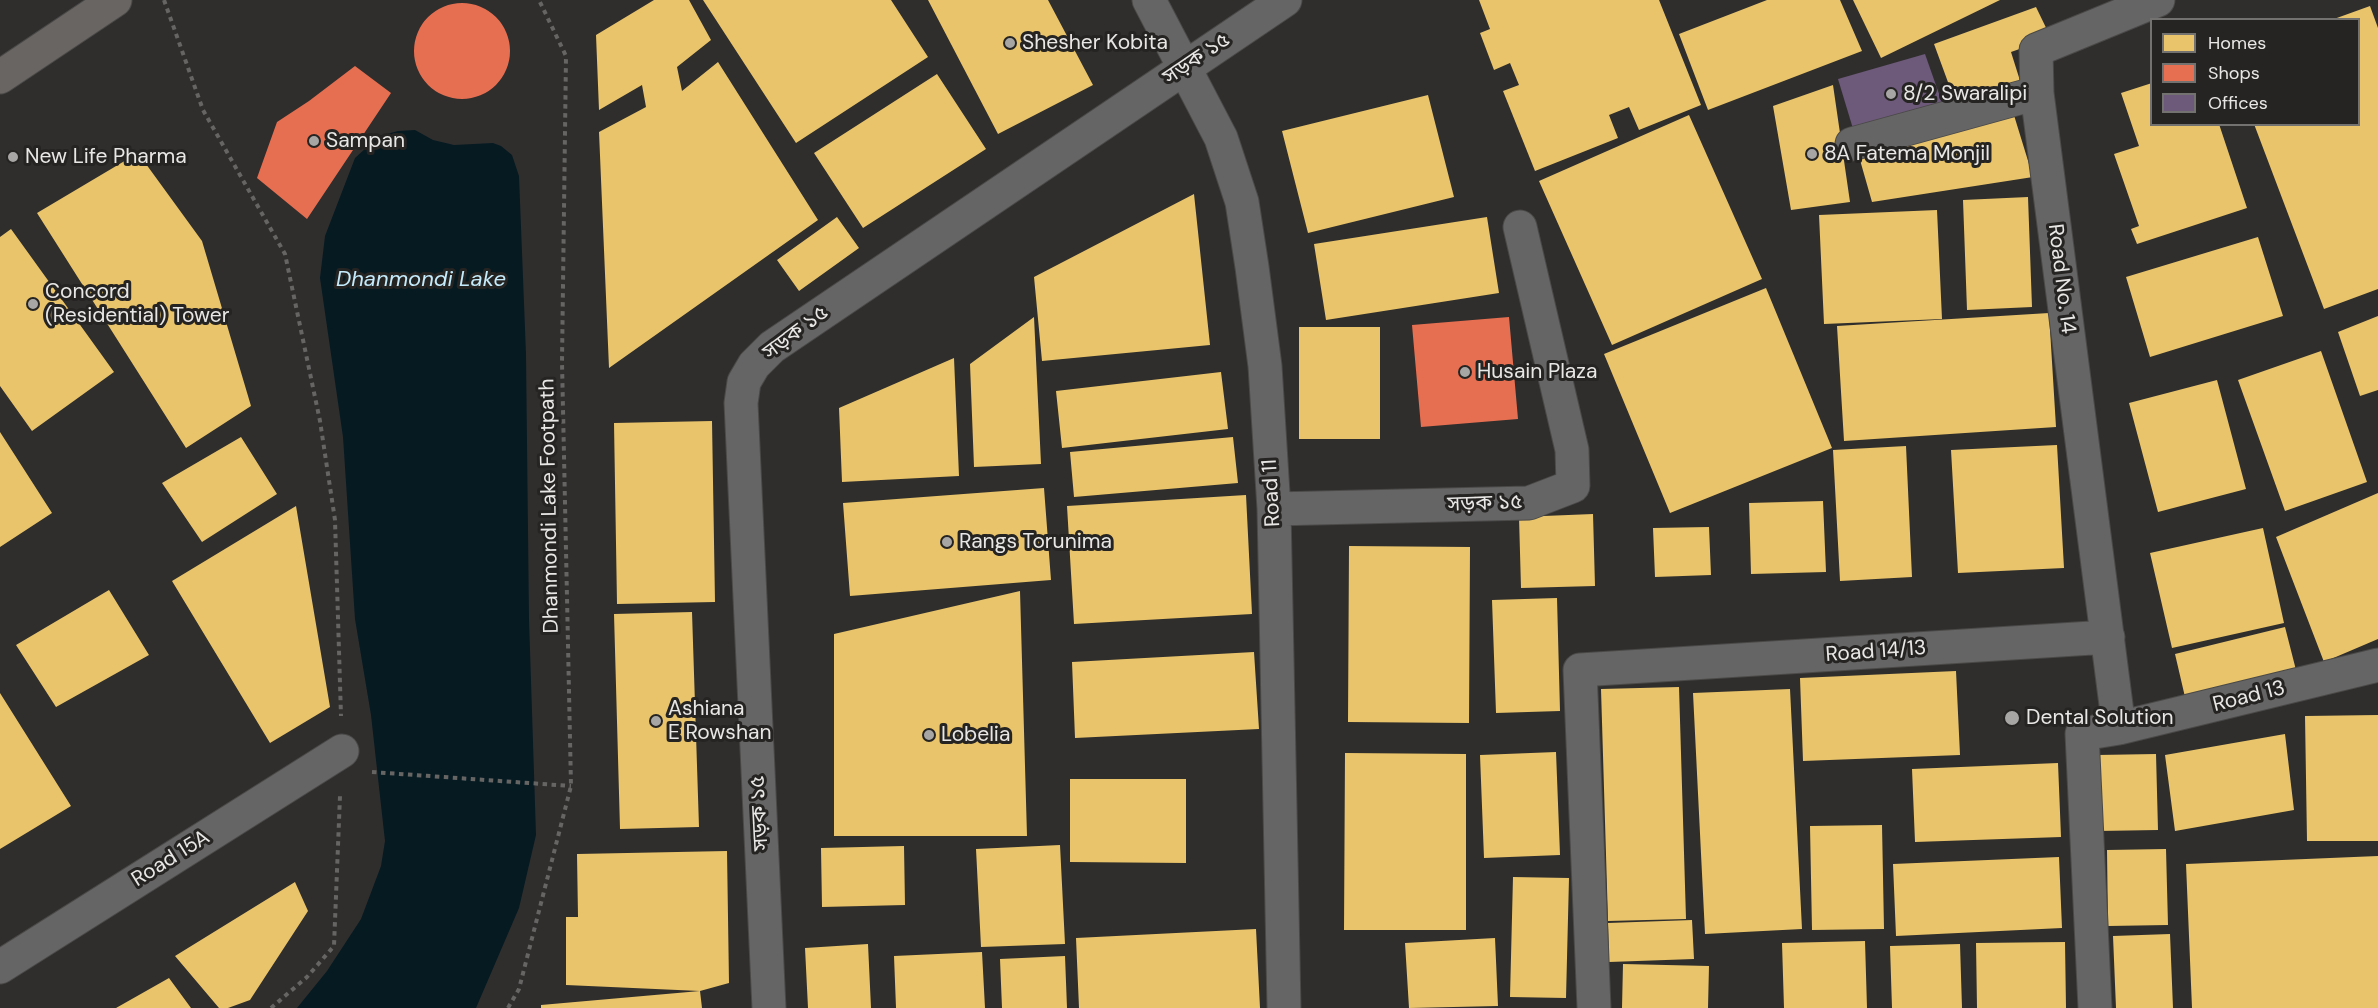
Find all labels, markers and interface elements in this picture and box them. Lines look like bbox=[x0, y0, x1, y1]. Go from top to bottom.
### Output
legend bbox=[2150, 18, 2360, 126]
street label: সড়ক ১৫ bbox=[1159, 27, 1235, 91]
place label: Shesher Kobita bbox=[1022, 30, 1168, 56]
text: Homes bbox=[2208, 31, 2266, 55]
marker: Shesher Kobita bbox=[1003, 36, 1017, 50]
text: Shops bbox=[2208, 61, 2260, 85]
place label: 8/2 Swaralipi bbox=[1903, 81, 2027, 107]
marker: 8/2 Swaralipi bbox=[1884, 87, 1898, 101]
text: Offices bbox=[2208, 91, 2268, 115]
place label: Sampan bbox=[326, 128, 405, 154]
marker: Sampan bbox=[307, 134, 321, 148]
place label: 8A Fatema Monjil bbox=[1824, 141, 1990, 167]
place label: New Life Pharma bbox=[25, 144, 187, 170]
marker: 8A Fatema Monjil bbox=[1805, 147, 1819, 161]
marker: New Life Pharma bbox=[6, 150, 20, 164]
street label: Road No. 14 bbox=[2042, 223, 2080, 335]
water label: Dhanmondi Lake bbox=[336, 267, 506, 293]
place label: Concord (Residential) Tower bbox=[45, 279, 229, 329]
marker: Concord (Residential) Tower bbox=[26, 297, 40, 311]
street label: সড়ক ১৫ bbox=[758, 300, 834, 366]
place label: Husain Plaza bbox=[1477, 359, 1597, 385]
marker: Husain Plaza bbox=[1458, 365, 1472, 379]
street label: Dhanmondi Lake Footpath bbox=[535, 378, 565, 634]
street label: Road 11 bbox=[1258, 459, 1286, 527]
street label: সড়ক ১৫ bbox=[1447, 490, 1523, 518]
place label: Rangs Torunima bbox=[959, 529, 1112, 555]
marker: Rangs Torunima bbox=[940, 535, 954, 549]
street label: Road 14/13 bbox=[1825, 636, 1927, 668]
street label: Road 13 bbox=[2210, 676, 2288, 718]
place label: Ashiana E Rowshan bbox=[668, 696, 771, 746]
place label: Dental Solution bbox=[2026, 705, 2173, 731]
marker: Dental Solution bbox=[2003, 709, 2021, 727]
marker: Ashiana E Rowshan bbox=[649, 714, 663, 728]
place label: Lobelia bbox=[941, 722, 1010, 748]
marker: Lobelia bbox=[922, 728, 936, 742]
street label: সড়ক ১৫ bbox=[745, 775, 775, 851]
street label: Road 15A bbox=[127, 825, 215, 893]

